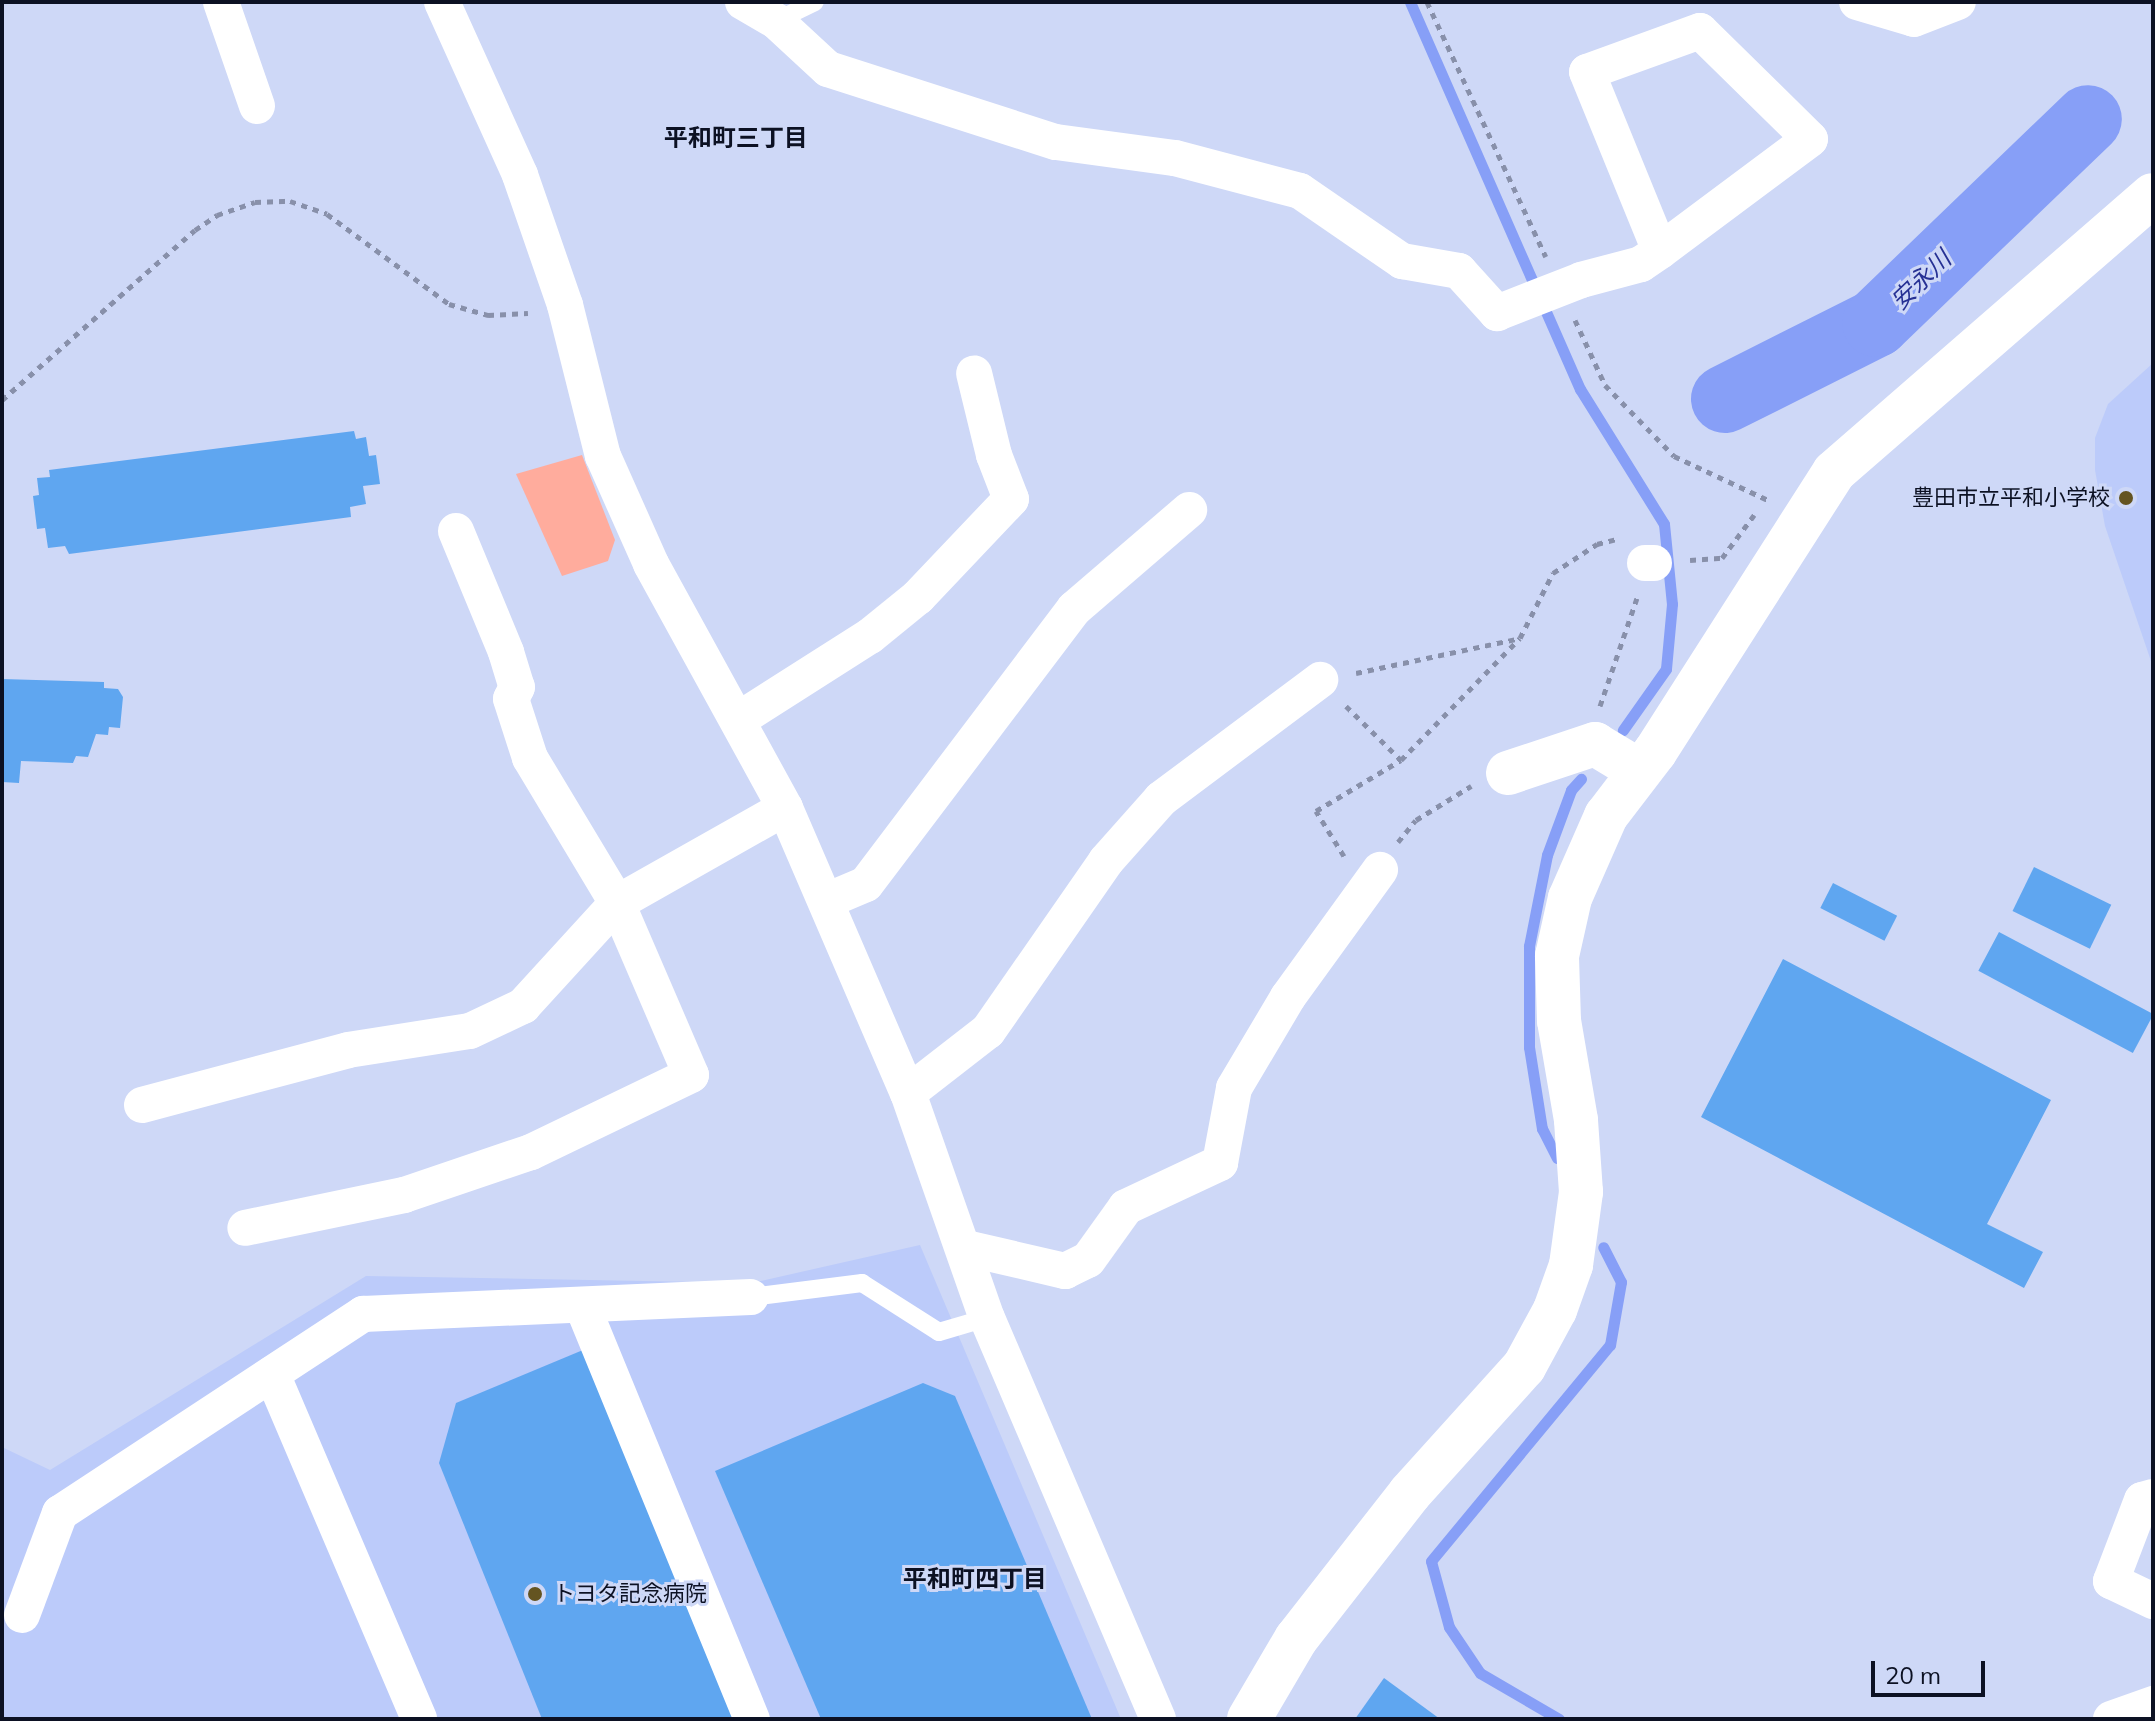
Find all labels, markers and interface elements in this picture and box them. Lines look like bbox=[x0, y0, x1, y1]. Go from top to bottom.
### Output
district label: 平和町三丁目 bbox=[664, 124, 808, 152]
water label: 安永川 bbox=[1885, 245, 1957, 315]
place label: 豊田市立平和小学校 bbox=[1912, 485, 2110, 511]
marker: 豊田市立平和小学校 bbox=[2117, 489, 2135, 507]
district label: 平和町四丁目 bbox=[903, 1565, 1047, 1593]
place label: トヨタ記念病院 bbox=[553, 1581, 707, 1607]
marker: トヨタ記念病院 bbox=[524, 1583, 546, 1605]
scale bar bbox=[1875, 1645, 1989, 1695]
text: 20 m bbox=[1885, 1660, 1941, 1690]

